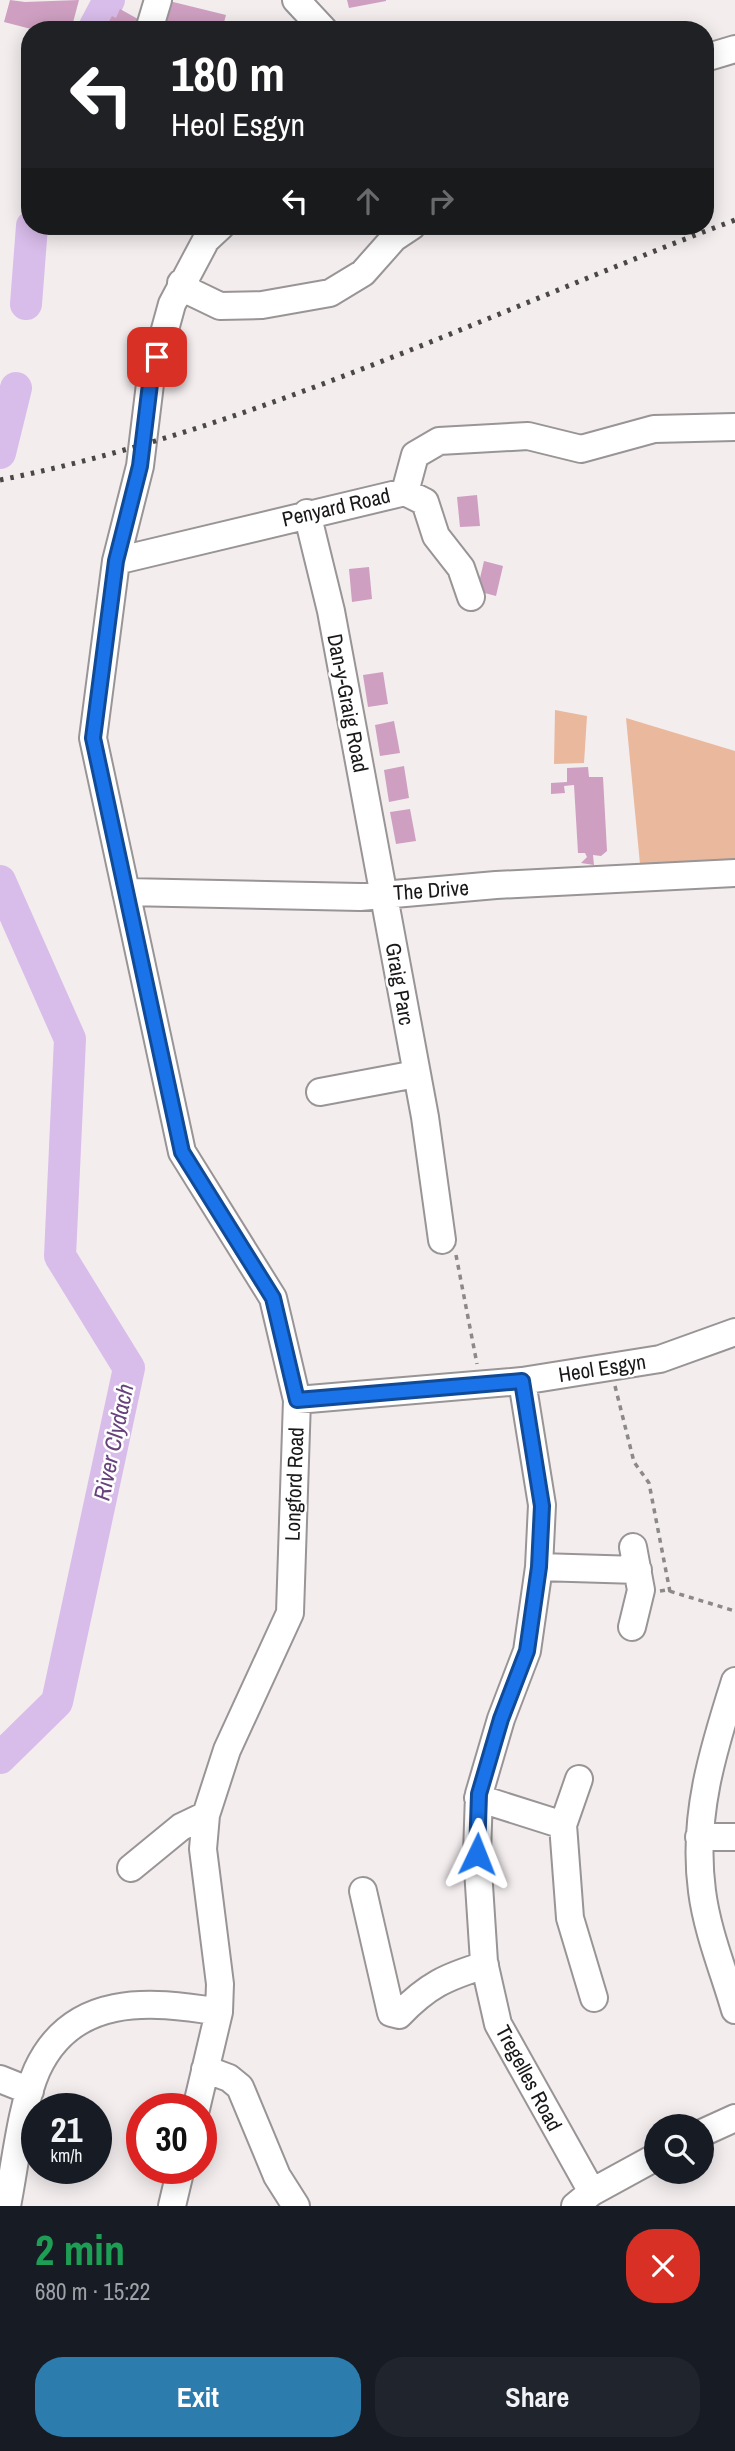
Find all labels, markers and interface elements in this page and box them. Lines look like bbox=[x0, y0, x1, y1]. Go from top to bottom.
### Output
text: 180 m bbox=[171, 40, 285, 106]
icon: left bbox=[56, 49, 147, 140]
text: Heol Esgyn bbox=[171, 103, 305, 146]
icon: left bbox=[276, 182, 314, 220]
icon: ahead bbox=[349, 182, 387, 220]
icon: right bbox=[422, 182, 460, 220]
pin bbox=[127, 327, 187, 387]
icon: arrive bbox=[138, 338, 176, 376]
street label: Penyard Road bbox=[279, 480, 393, 534]
street label: Dan-y-Graig Road bbox=[320, 631, 376, 775]
street label: The Drive bbox=[392, 873, 470, 907]
street label: Graig Parc bbox=[378, 940, 422, 1028]
street label: Heol Esgyn bbox=[556, 1347, 648, 1389]
water label: River Clydach bbox=[86, 1381, 140, 1503]
street label: Longford Road bbox=[278, 1427, 310, 1541]
position arrow bbox=[440, 1817, 514, 1891]
street label: Tregelles Road bbox=[489, 2020, 569, 2136]
speed limit sign: 30 bbox=[126, 2093, 217, 2184]
text: 21 bbox=[51, 2106, 82, 2153]
map controls bbox=[644, 2114, 714, 2184]
button: search bbox=[644, 2114, 714, 2184]
text: km/h bbox=[51, 2143, 83, 2168]
text: 2 min bbox=[35, 2222, 125, 2278]
button: close bbox=[626, 2229, 700, 2303]
text: 680 m · 15:22 bbox=[35, 2276, 150, 2307]
button: Exit bbox=[35, 2357, 361, 2437]
button: Share bbox=[375, 2357, 700, 2437]

